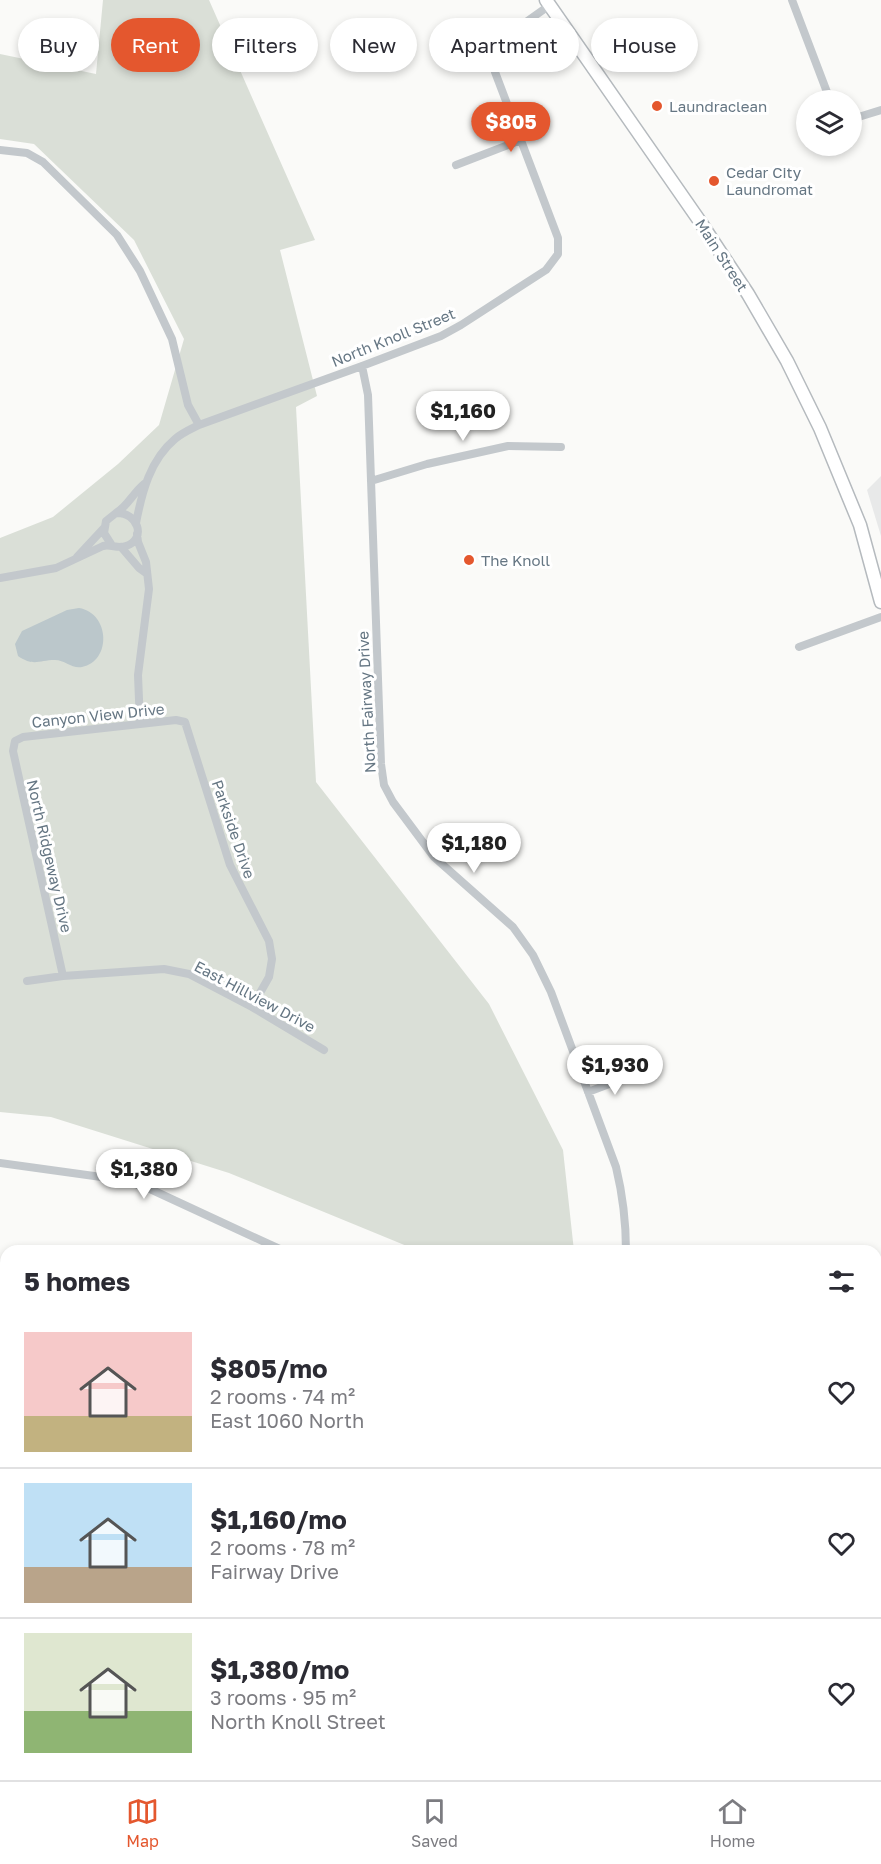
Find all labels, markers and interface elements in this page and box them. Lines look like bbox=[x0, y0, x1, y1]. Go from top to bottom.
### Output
chip: Buy bbox=[18, 18, 99, 72]
chip: Rent bbox=[111, 18, 200, 72]
chip: Filters bbox=[212, 18, 318, 72]
chip: New bbox=[330, 18, 417, 72]
chip: Apartment bbox=[429, 18, 579, 72]
chip: House bbox=[591, 18, 698, 72]
map controls bbox=[796, 90, 862, 156]
button: layers bbox=[796, 90, 862, 156]
place label: Laundraclean bbox=[669, 97, 767, 115]
marker: Laundraclean bbox=[650, 99, 664, 113]
pin: $805 bbox=[475, 102, 547, 153]
text: $805 bbox=[485, 109, 537, 133]
place label: Cedar City Laundromat bbox=[726, 163, 813, 198]
marker: Cedar City Laundromat bbox=[707, 174, 721, 188]
street label: Main Street bbox=[692, 215, 752, 295]
street label: North Knoll Street bbox=[328, 304, 458, 370]
pin: $1,160 bbox=[414, 391, 512, 442]
text: $1,160 bbox=[430, 398, 496, 422]
place label: The Knoll bbox=[481, 551, 550, 569]
marker: The Knoll bbox=[462, 553, 476, 567]
street label: North Fairway Drive bbox=[353, 630, 379, 773]
street label: Canyon View Drive bbox=[31, 699, 166, 731]
street label: Parkside Drive bbox=[209, 777, 259, 881]
street label: North Ridgeway Drive bbox=[24, 778, 76, 934]
pin: $1,180 bbox=[425, 823, 523, 874]
text: $1,180 bbox=[441, 830, 507, 854]
street label: East Hillview Drive bbox=[192, 957, 319, 1036]
pin: $1,930 bbox=[566, 1045, 664, 1096]
text: $1,930 bbox=[581, 1052, 649, 1076]
pin: $1,380 bbox=[95, 1149, 193, 1200]
text: $1,380 bbox=[110, 1156, 178, 1180]
icon: filters bbox=[825, 1265, 858, 1298]
text: 5 homes bbox=[24, 1266, 130, 1297]
text: $805/mo bbox=[210, 1353, 328, 1384]
icon: home bbox=[72, 1356, 144, 1428]
icon: heart bbox=[825, 1376, 858, 1409]
text: 2 rooms · 74 m² bbox=[210, 1384, 355, 1408]
text: East 1060 North bbox=[210, 1408, 364, 1432]
text: $1,160/mo bbox=[210, 1504, 347, 1535]
icon: home bbox=[72, 1507, 144, 1579]
icon: heart bbox=[825, 1527, 858, 1560]
text: 2 rooms · 78 m² bbox=[210, 1535, 355, 1559]
text: Fairway Drive bbox=[210, 1559, 339, 1583]
text: $1,380/mo bbox=[210, 1654, 349, 1685]
icon: home bbox=[72, 1657, 144, 1729]
icon: heart bbox=[825, 1677, 858, 1710]
text: 3 rooms · 95 m² bbox=[210, 1685, 356, 1709]
text: North Knoll Street bbox=[210, 1709, 386, 1733]
tab: Map bbox=[126, 1795, 159, 1851]
tab: Saved bbox=[411, 1795, 458, 1851]
tab: Home bbox=[710, 1795, 755, 1851]

